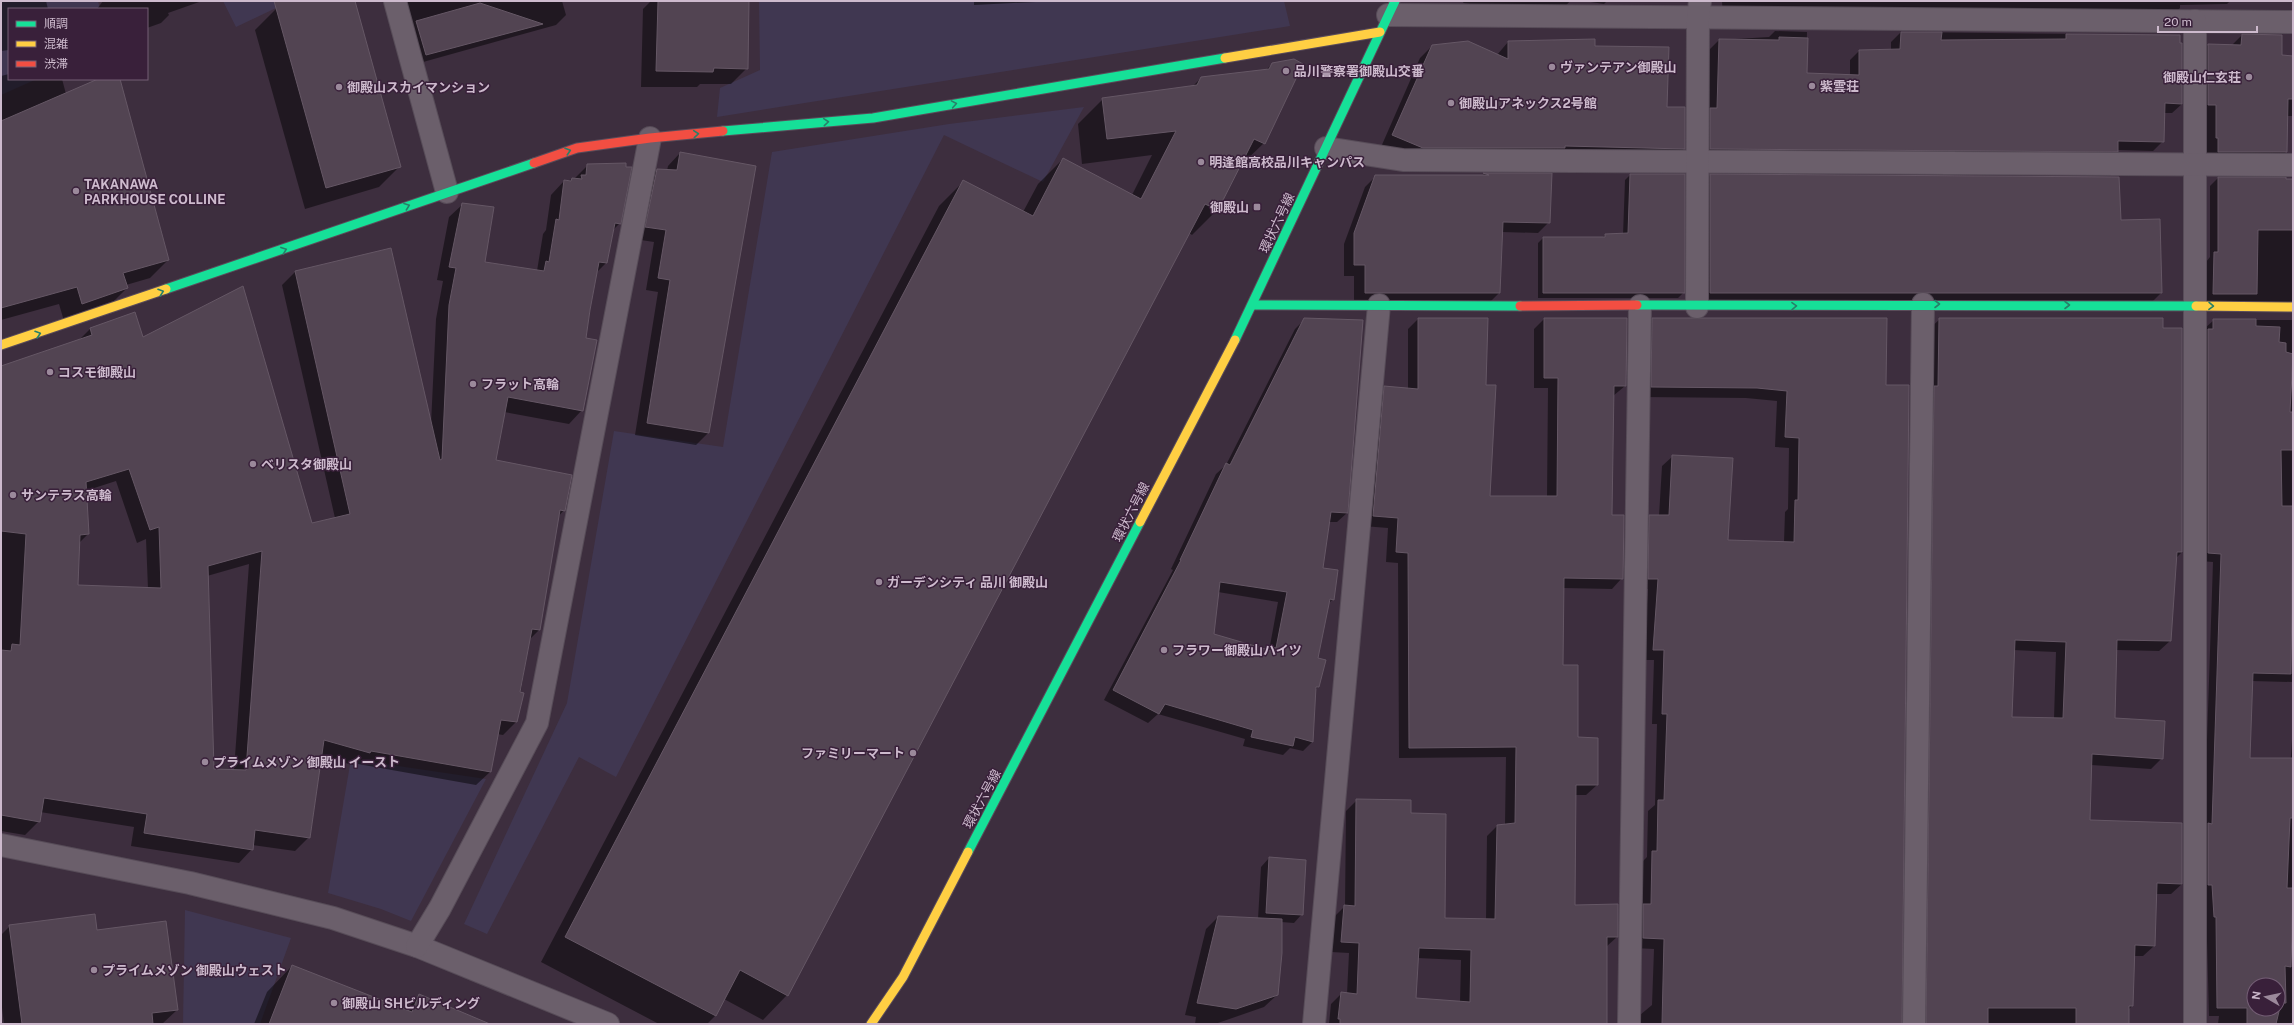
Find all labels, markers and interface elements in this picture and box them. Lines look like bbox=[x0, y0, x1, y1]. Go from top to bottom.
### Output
legend bbox=[8, 8, 148, 80]
scale bar bbox=[2158, 8, 2257, 34]
text: 20 m bbox=[2164, 15, 2192, 29]
text: 順調 bbox=[44, 17, 68, 31]
text: 混雑 bbox=[44, 37, 68, 51]
text: 渋滞 bbox=[44, 57, 68, 71]
place label: ヴァンテアン御殿山 bbox=[1560, 60, 1676, 75]
marker: ヴァンテアン御殿山 bbox=[1547, 62, 1557, 72]
place label: 品川警察署御殿山交番 bbox=[1294, 64, 1424, 79]
marker: 品川警察署御殿山交番 bbox=[1281, 66, 1291, 76]
place label: 御殿山仁玄荘 bbox=[2163, 70, 2241, 85]
marker: 御殿山仁玄荘 bbox=[2244, 72, 2254, 82]
place label: 紫雲荘 bbox=[1820, 79, 1859, 94]
place label: 御殿山スカイマンション bbox=[347, 80, 490, 95]
marker: 紫雲荘 bbox=[1807, 81, 1817, 91]
marker: 御殿山スカイマンション bbox=[334, 82, 344, 92]
place label: 御殿山アネックス2号館 bbox=[1459, 96, 1597, 111]
marker: 御殿山アネックス2号館 bbox=[1446, 98, 1456, 108]
one-way arrow bbox=[951, 100, 957, 109]
one-way arrow bbox=[823, 118, 829, 127]
one-way arrow bbox=[693, 129, 699, 138]
one-way arrow bbox=[564, 147, 571, 156]
place label: 明逢館高校品川キャンパス bbox=[1209, 155, 1365, 170]
marker: 明逢館高校品川キャンパス bbox=[1196, 157, 1206, 167]
place label: TAKANAWA PARKHOUSE COLLINE bbox=[84, 177, 225, 207]
marker: TAKANAWA PARKHOUSE COLLINE bbox=[71, 186, 81, 196]
street label: 環状六号線 bbox=[1256, 190, 1298, 256]
place label: 御殿山 bbox=[1210, 200, 1249, 215]
one-way arrow bbox=[403, 202, 410, 211]
marker: 御殿山 bbox=[1252, 202, 1262, 212]
one-way arrow bbox=[281, 246, 288, 254]
one-way arrow bbox=[158, 288, 165, 297]
one-way arrow bbox=[1934, 300, 1940, 308]
one-way arrow bbox=[2064, 301, 2070, 309]
one-way arrow bbox=[1791, 302, 1797, 310]
one-way arrow bbox=[2208, 302, 2214, 310]
one-way arrow bbox=[34, 330, 41, 338]
place label: コスモ御殿山 bbox=[58, 365, 136, 380]
marker: コスモ御殿山 bbox=[45, 367, 55, 377]
place label: フラット高輪 bbox=[481, 377, 559, 392]
marker: フラット高輪 bbox=[468, 379, 478, 389]
place label: ベリスタ御殿山 bbox=[261, 457, 352, 472]
marker: ベリスタ御殿山 bbox=[248, 459, 258, 469]
street label: 環状六号線 bbox=[1110, 480, 1152, 544]
place label: サンテラス高輪 bbox=[21, 488, 112, 503]
marker: サンテラス高輪 bbox=[8, 490, 18, 500]
place label: ガーデンシティ 品川 御殿山 bbox=[887, 575, 1048, 590]
marker: ガーデンシティ 品川 御殿山 bbox=[874, 577, 884, 587]
place label: フラワー御殿山ハイツ bbox=[1172, 643, 1302, 658]
marker: フラワー御殿山ハイツ bbox=[1159, 645, 1169, 655]
place label: ファミリーマート bbox=[801, 746, 905, 761]
marker: ファミリーマート bbox=[908, 748, 918, 758]
place label: プライムメゾン 御殿山 イースト bbox=[213, 755, 400, 770]
marker: プライムメゾン 御殿山 イースト bbox=[200, 757, 210, 767]
street label: 環状六号線 bbox=[960, 767, 1004, 831]
place label: プライムメゾン 御殿山ウェスト bbox=[102, 963, 287, 978]
marker: プライムメゾン 御殿山ウェスト bbox=[89, 965, 99, 975]
north arrow bbox=[2246, 977, 2286, 1017]
text: N bbox=[2250, 990, 2263, 1001]
place label: 御殿山 SHビルディング bbox=[342, 996, 480, 1011]
marker: 御殿山 SHビルディング bbox=[329, 998, 339, 1008]

